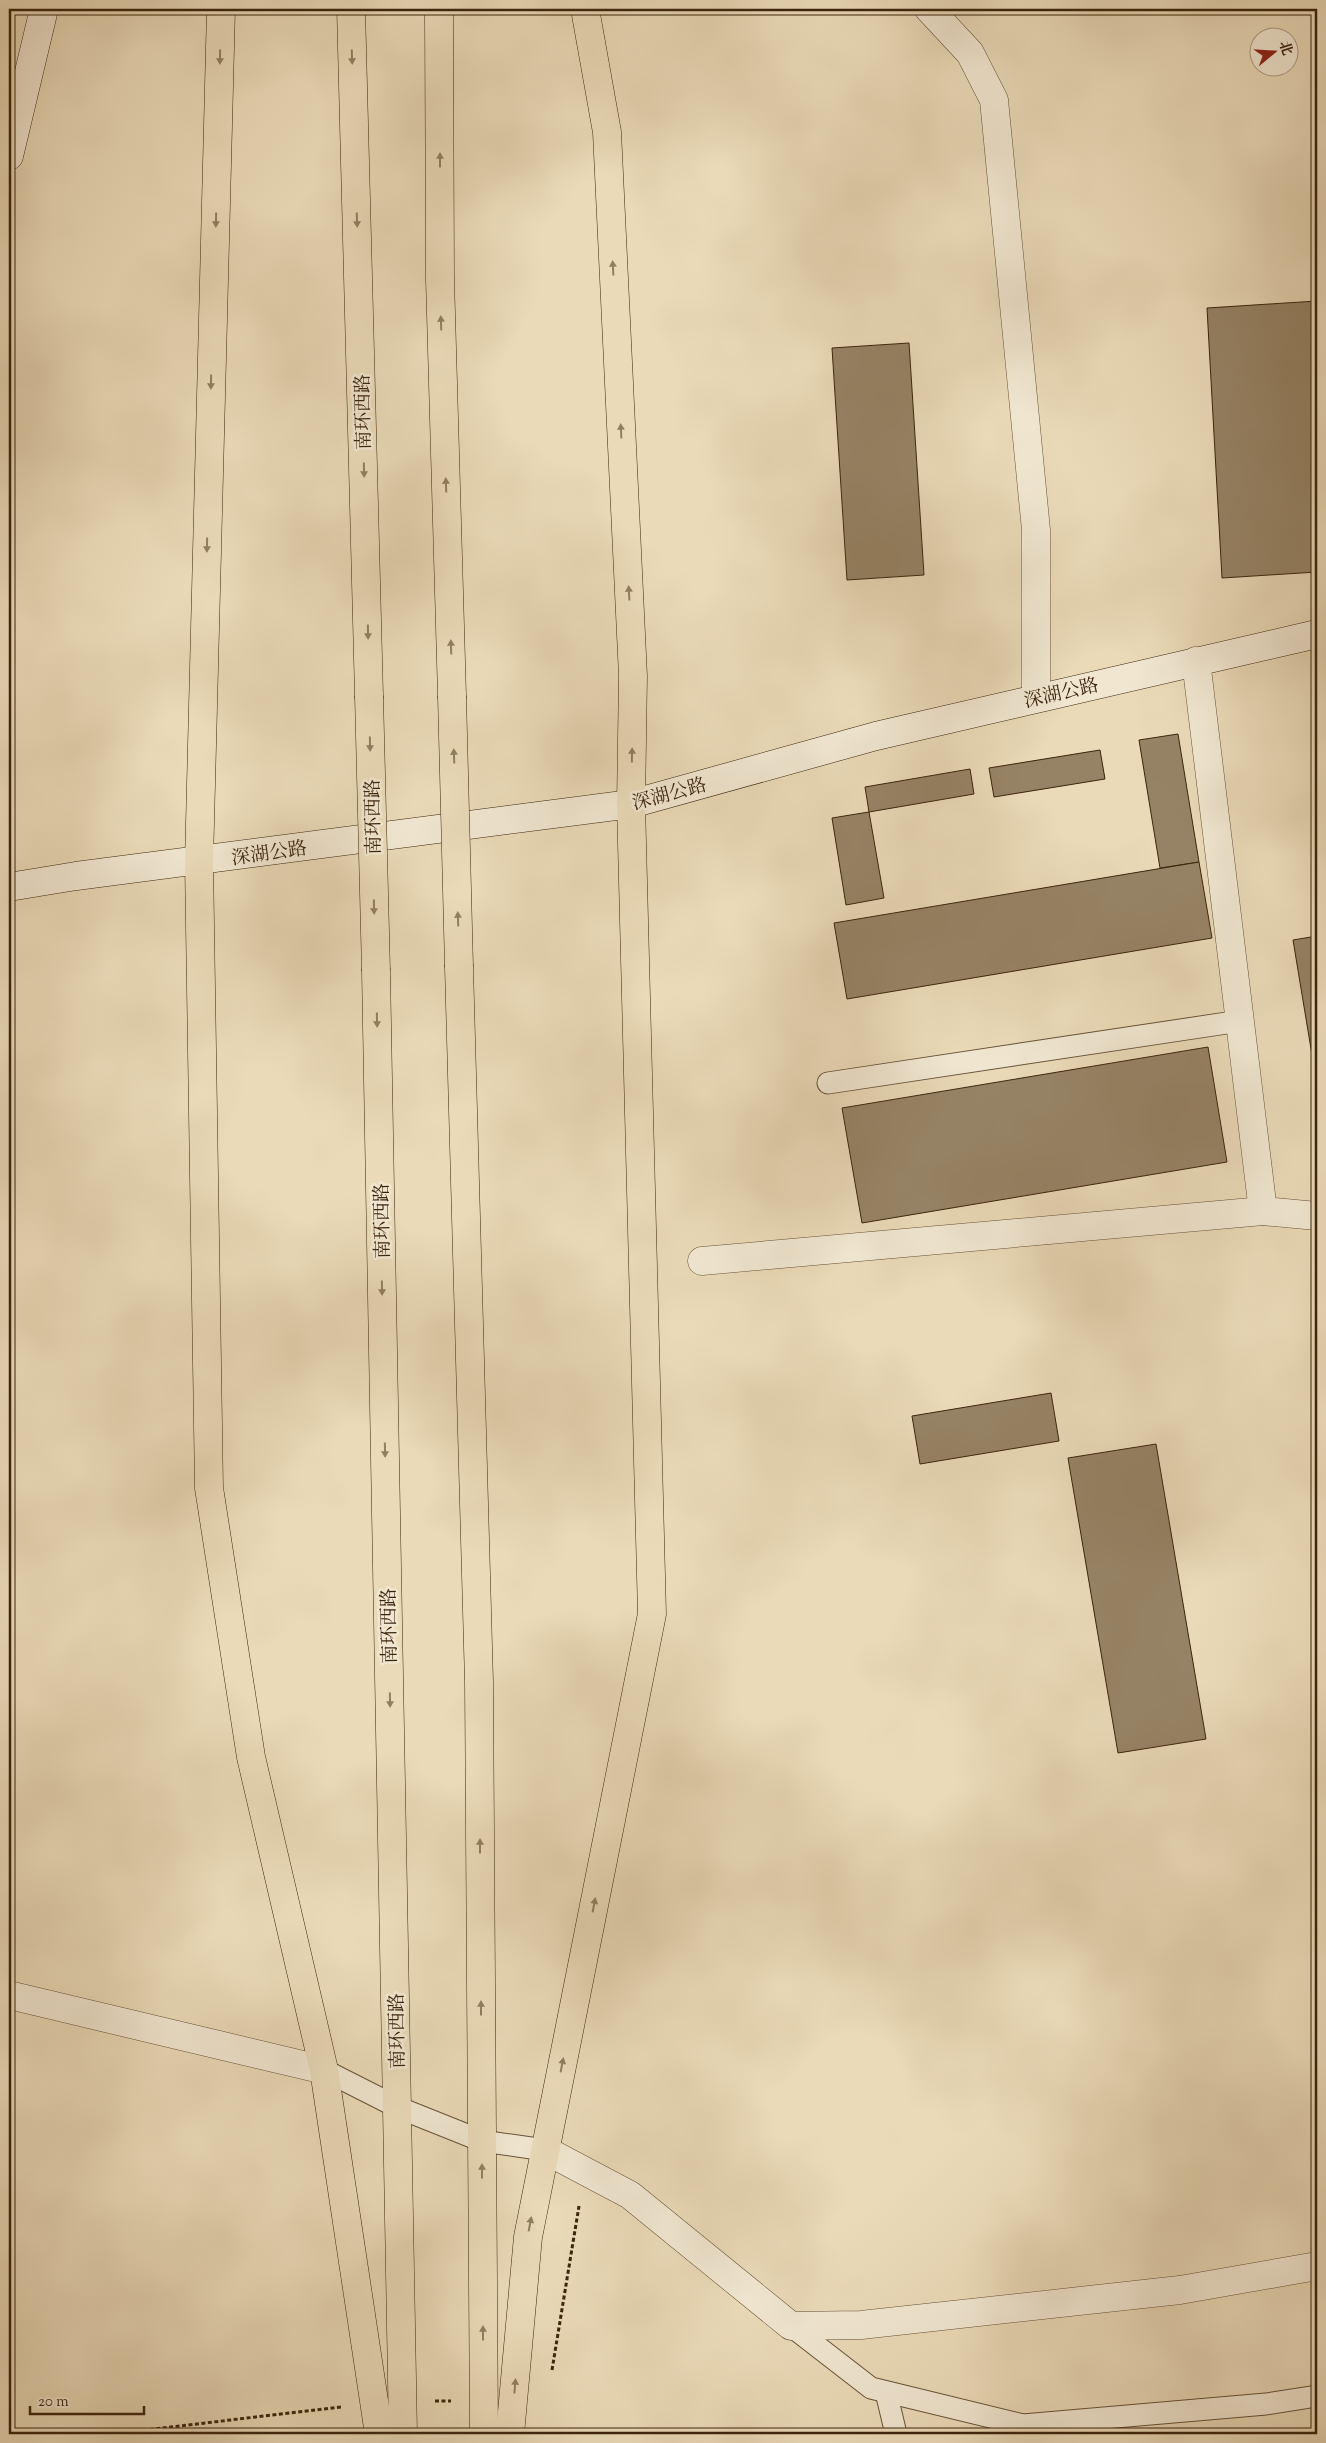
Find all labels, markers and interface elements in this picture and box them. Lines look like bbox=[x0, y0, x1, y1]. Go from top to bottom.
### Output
north arrow bbox=[1248, 28, 1298, 78]
text: 北 bbox=[1273, 39, 1296, 58]
one-way arrow bbox=[215, 50, 223, 66]
one-way arrow bbox=[348, 50, 356, 66]
one-way arrow bbox=[435, 152, 443, 168]
one-way arrow bbox=[211, 212, 219, 228]
one-way arrow bbox=[353, 212, 361, 228]
one-way arrow bbox=[609, 260, 617, 276]
one-way arrow bbox=[437, 314, 445, 330]
street label: 南环西路 bbox=[350, 374, 379, 450]
one-way arrow bbox=[207, 375, 215, 391]
one-way arrow bbox=[617, 422, 625, 438]
one-way arrow bbox=[360, 462, 368, 478]
one-way arrow bbox=[442, 477, 450, 493]
one-way arrow bbox=[203, 537, 211, 553]
one-way arrow bbox=[624, 585, 632, 601]
one-way arrow bbox=[364, 625, 372, 641]
one-way arrow bbox=[446, 639, 454, 655]
street label: 深湖公路 bbox=[1021, 673, 1102, 716]
one-way arrow bbox=[366, 737, 374, 753]
one-way arrow bbox=[628, 747, 636, 763]
one-way arrow bbox=[449, 748, 457, 764]
street label: 深湖公路 bbox=[629, 773, 710, 818]
street label: 南环西路 bbox=[360, 779, 389, 855]
street label: 深湖公路 bbox=[230, 836, 309, 873]
one-way arrow bbox=[370, 899, 378, 915]
one-way arrow bbox=[454, 910, 462, 926]
one-way arrow bbox=[373, 1012, 381, 1028]
street label: 南环西路 bbox=[369, 1183, 398, 1259]
one-way arrow bbox=[378, 1280, 386, 1296]
one-way arrow bbox=[381, 1442, 389, 1458]
street label: 南环西路 bbox=[376, 1588, 405, 1664]
one-way arrow bbox=[386, 1692, 394, 1708]
one-way arrow bbox=[476, 1837, 484, 1853]
one-way arrow bbox=[590, 1898, 598, 1913]
street label: 南环西路 bbox=[384, 1993, 413, 2069]
one-way arrow bbox=[477, 2000, 485, 2016]
one-way arrow bbox=[558, 2057, 566, 2072]
one-way arrow bbox=[478, 2162, 486, 2178]
one-way arrow bbox=[527, 2216, 535, 2232]
one-way arrow bbox=[479, 2325, 487, 2341]
one-way arrow bbox=[511, 2377, 519, 2393]
scale bar bbox=[30, 2383, 144, 2415]
text: 20 m bbox=[38, 2392, 69, 2413]

